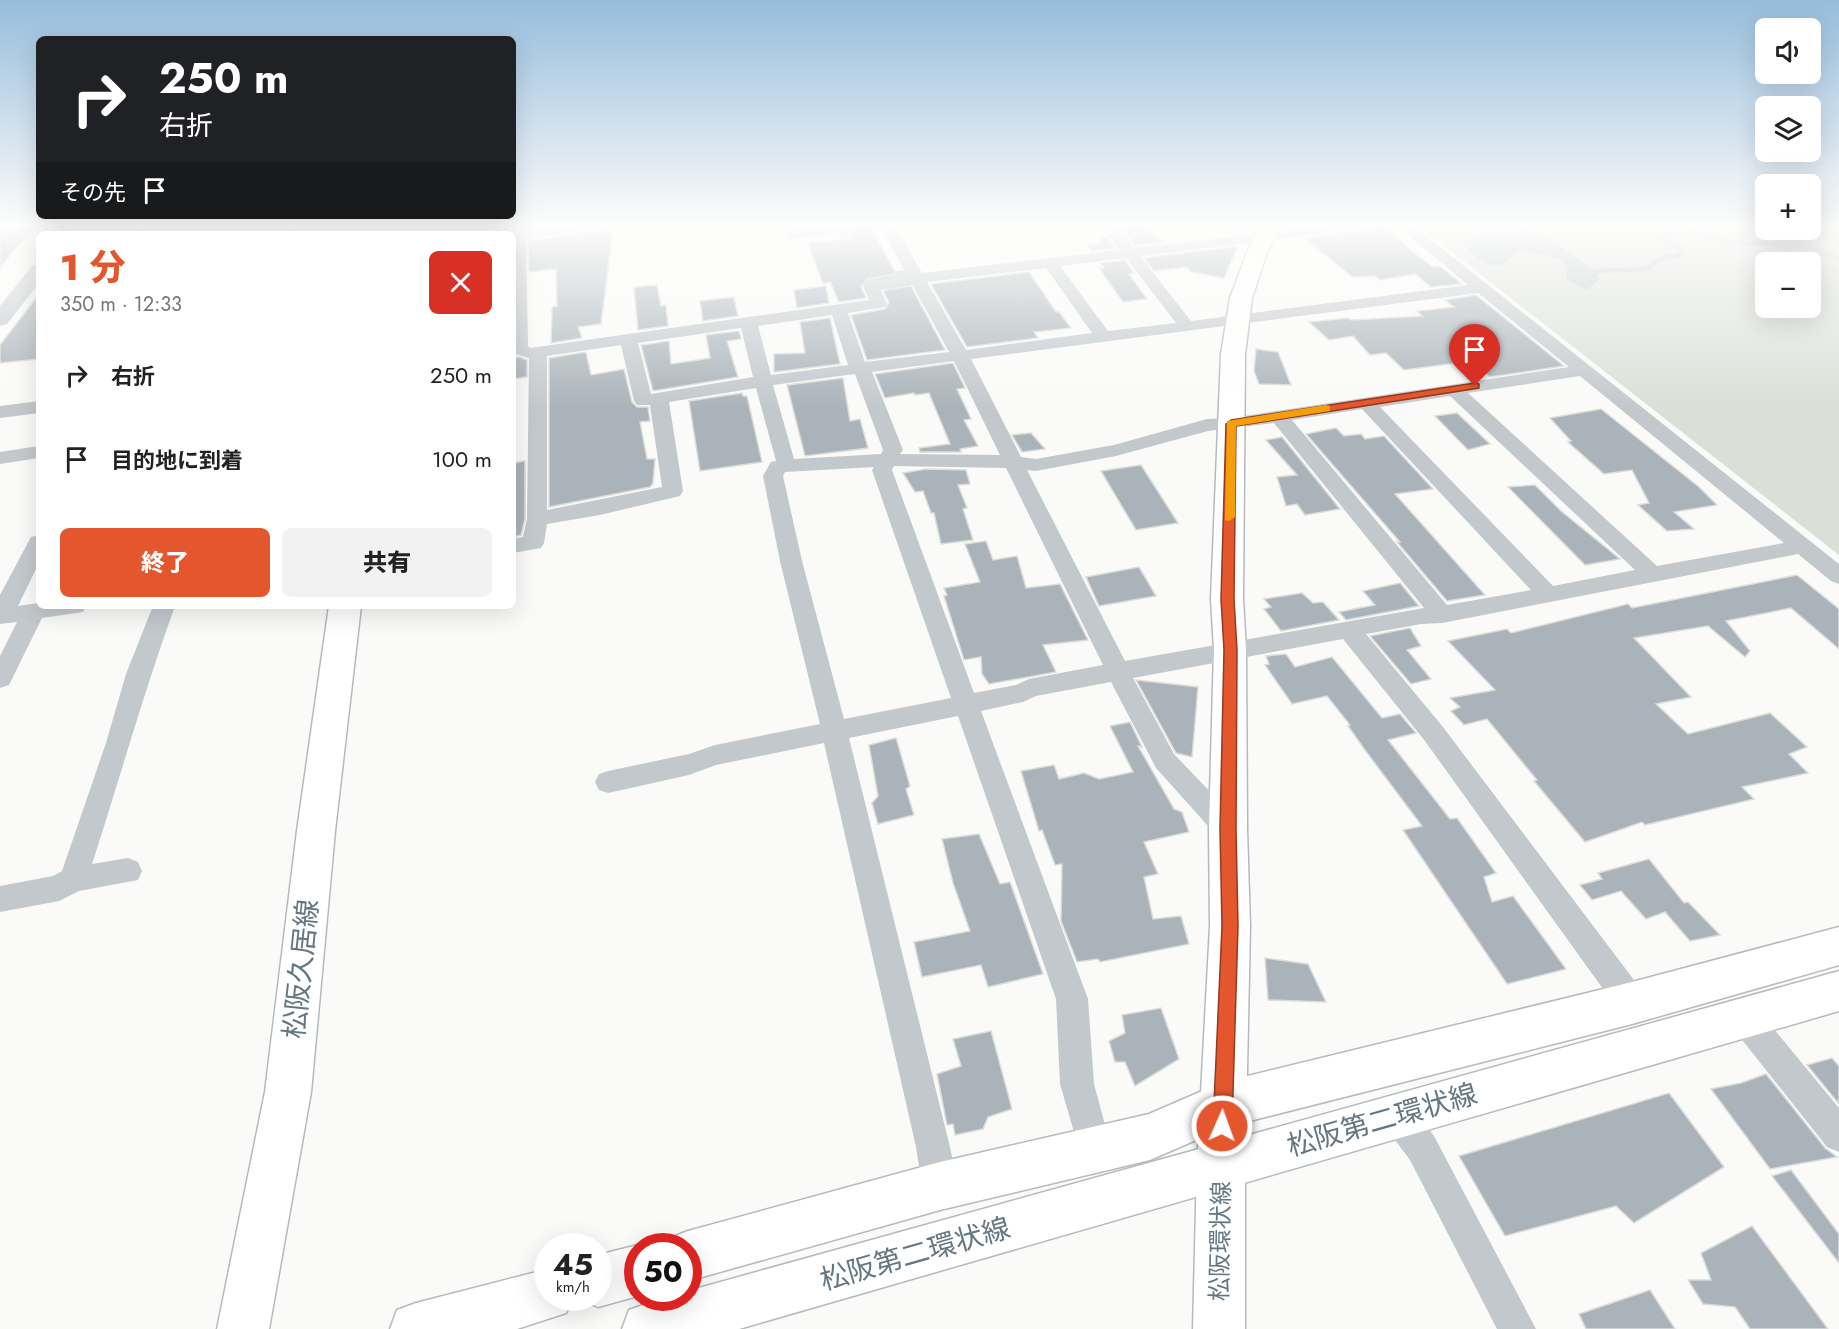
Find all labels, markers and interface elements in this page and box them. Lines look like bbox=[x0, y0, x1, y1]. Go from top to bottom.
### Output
map controls bbox=[1755, 18, 1821, 318]
button: sound bbox=[1755, 18, 1821, 84]
text: 250 m bbox=[159, 48, 289, 109]
icon: right bbox=[60, 60, 138, 138]
button: layers bbox=[1755, 96, 1821, 162]
text: 右折 bbox=[159, 106, 213, 145]
icon: arrive bbox=[138, 174, 171, 207]
button: + bbox=[1755, 174, 1821, 240]
text: その先 bbox=[60, 176, 126, 208]
text: 1 分 bbox=[60, 241, 126, 293]
button: close bbox=[429, 251, 492, 314]
button: − bbox=[1755, 252, 1821, 318]
text: 350 m · 12:33 bbox=[60, 290, 182, 319]
pin bbox=[1449, 324, 1500, 386]
icon: arrive bbox=[1458, 333, 1491, 366]
icon: right bbox=[60, 359, 93, 392]
text: 250 m bbox=[430, 359, 492, 391]
text: 右折 bbox=[111, 360, 155, 392]
icon: arrive bbox=[60, 443, 93, 476]
text: 100 m bbox=[432, 443, 492, 475]
text: 目的地に到着 bbox=[111, 444, 243, 476]
button: 終了 bbox=[60, 528, 270, 597]
button: 共有 bbox=[282, 528, 492, 597]
street label: 松阪久居線 bbox=[273, 897, 329, 1041]
street label: 松阪第二環状線 bbox=[1282, 1073, 1482, 1167]
position arrow bbox=[1190, 1094, 1254, 1158]
street label: 松阪環状線 bbox=[1201, 1181, 1239, 1301]
street label: 松阪第二環状線 bbox=[815, 1207, 1015, 1301]
speed limit sign: 50 bbox=[624, 1233, 702, 1311]
text: 45 bbox=[553, 1243, 593, 1286]
text: km/h bbox=[556, 1276, 590, 1298]

